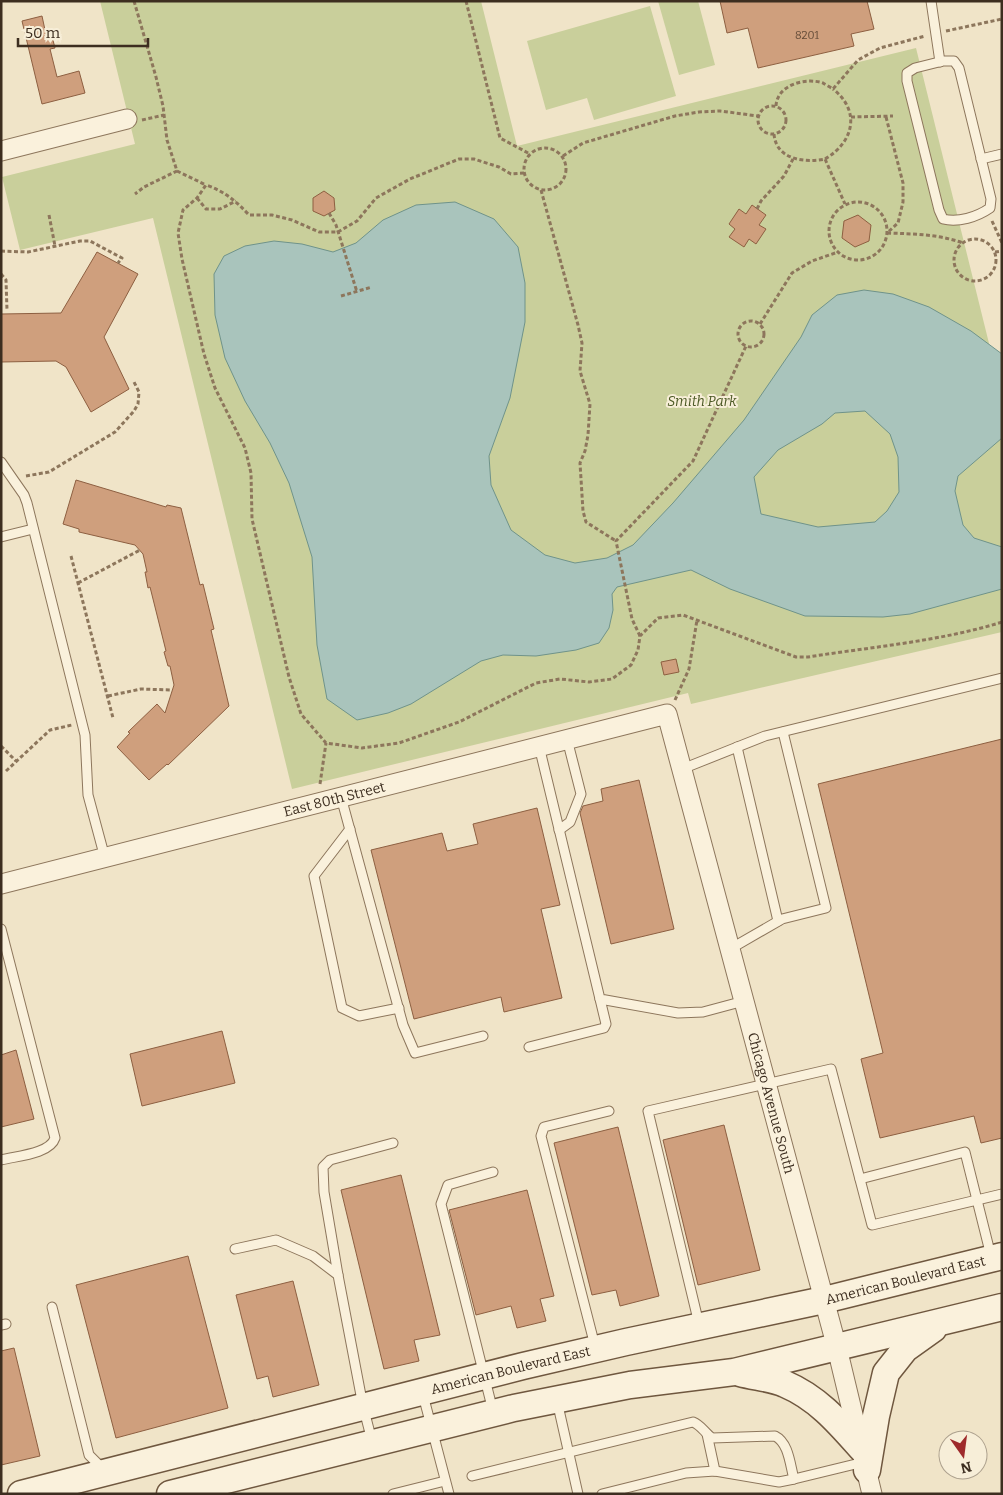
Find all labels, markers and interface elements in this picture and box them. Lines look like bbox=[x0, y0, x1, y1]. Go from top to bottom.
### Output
scale bar bbox=[18, 15, 148, 47]
text: 50 m bbox=[25, 24, 61, 42]
house number: 8201 bbox=[795, 29, 820, 42]
park label: Smith Park bbox=[667, 393, 737, 410]
street label: East 80th Street bbox=[282, 778, 387, 820]
street label: Chicago Avenue South bbox=[744, 1030, 798, 1176]
street label: American Boulevard East bbox=[824, 1252, 987, 1308]
street label: American Boulevard East bbox=[429, 1342, 592, 1398]
north arrow bbox=[938, 1430, 988, 1480]
text: N bbox=[959, 1458, 973, 1477]

